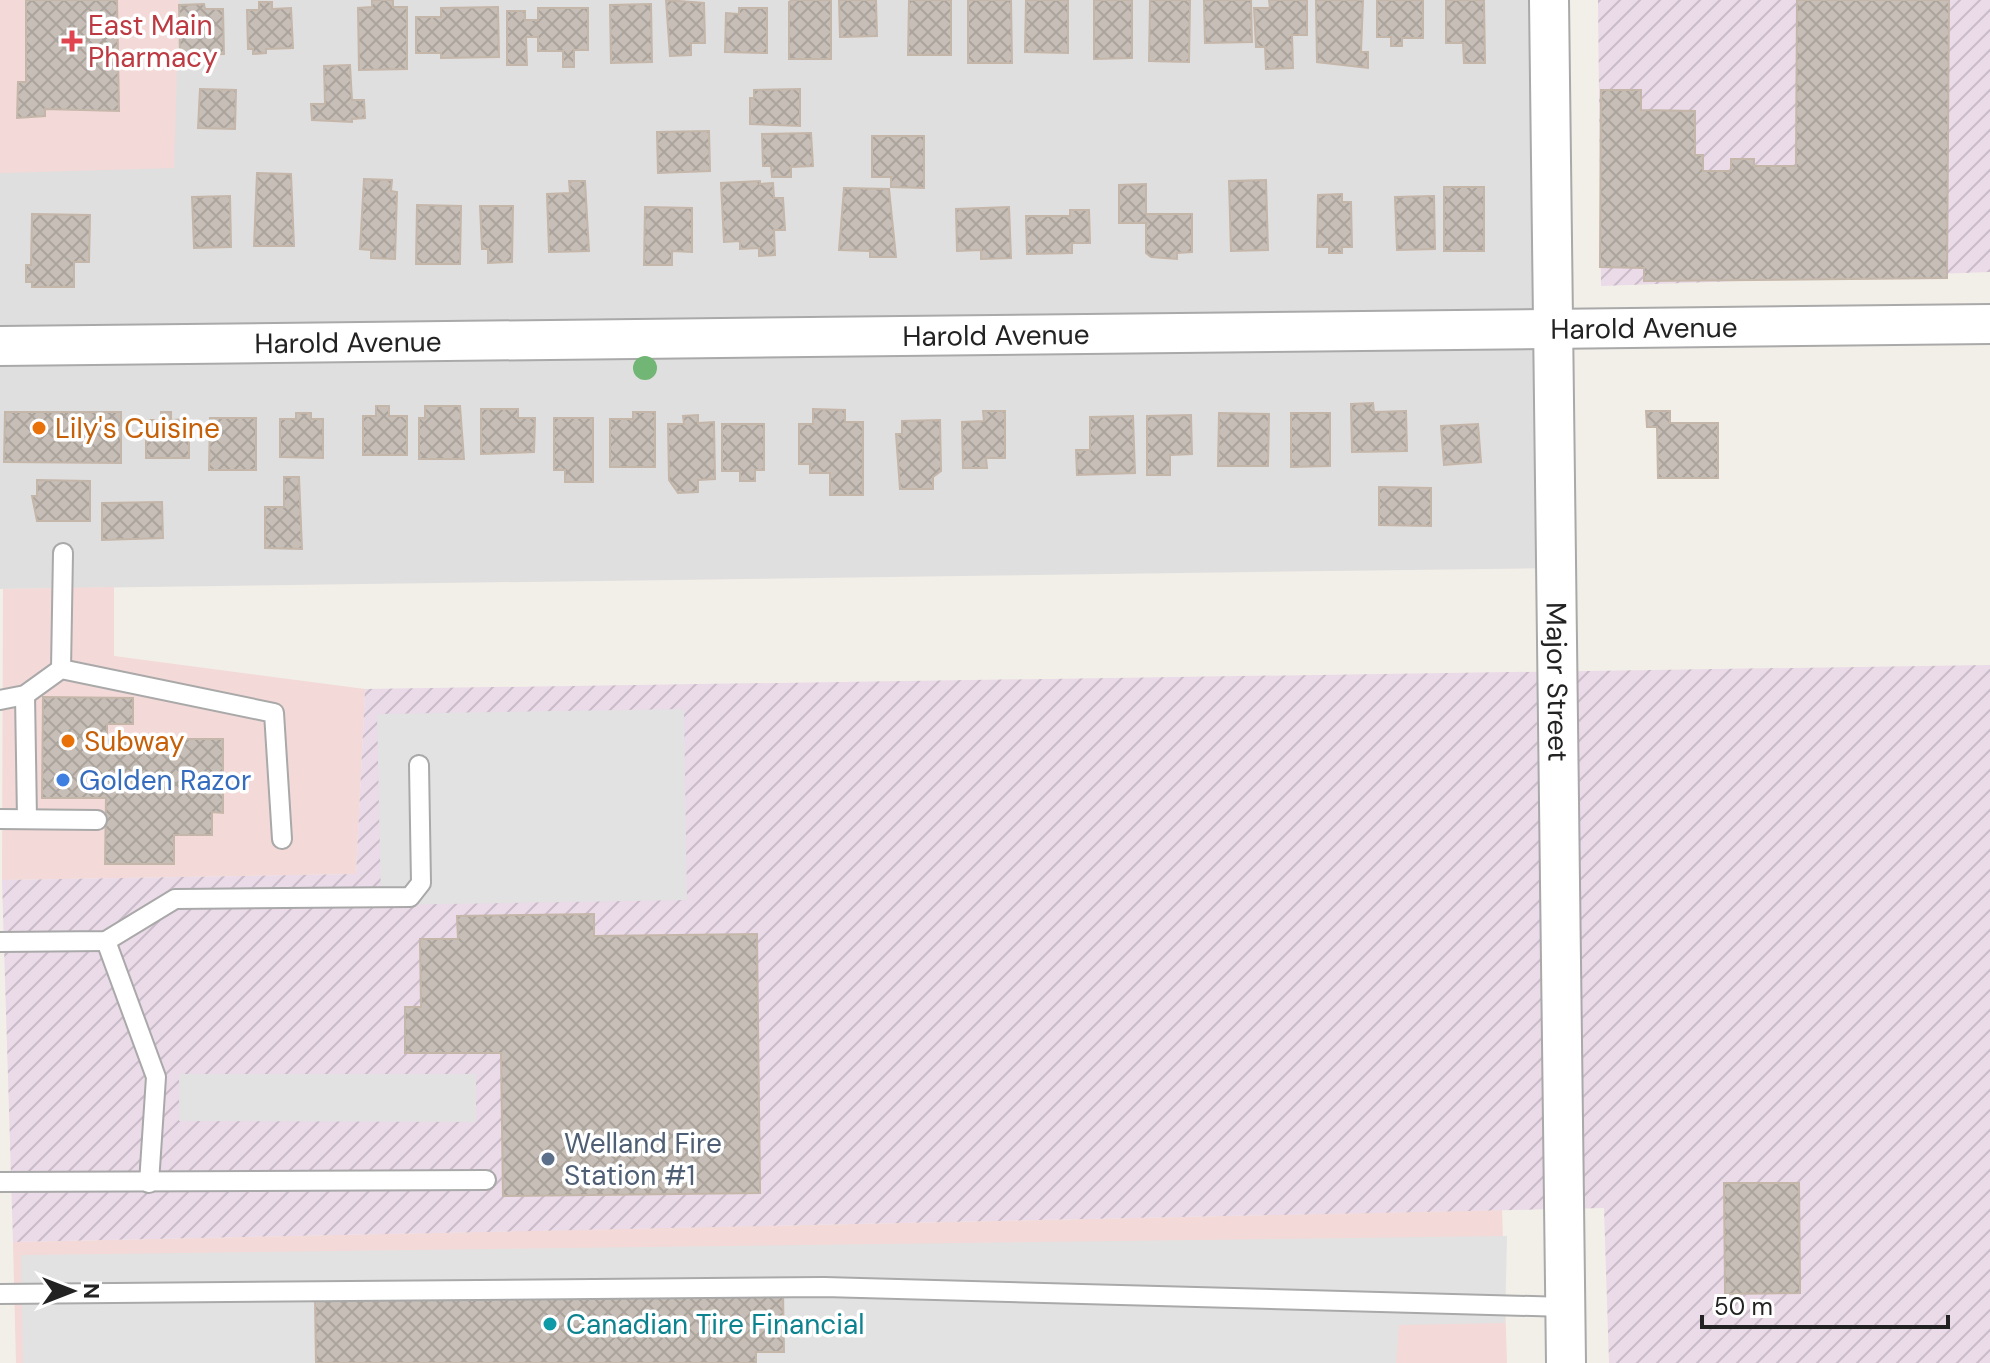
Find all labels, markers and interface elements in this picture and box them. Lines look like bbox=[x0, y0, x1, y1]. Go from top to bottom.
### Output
place label: East Main Pharmacy bbox=[88, 7, 218, 76]
marker: East Main Pharmacy bbox=[63, 32, 81, 50]
street label: Harold Avenue bbox=[1550, 308, 1738, 347]
street label: Harold Avenue bbox=[902, 315, 1090, 355]
street label: Harold Avenue bbox=[254, 323, 442, 362]
place label: Lily's Cuisine bbox=[55, 410, 220, 447]
marker: Lily's Cuisine bbox=[30, 419, 48, 437]
street label: Major Street bbox=[1538, 602, 1577, 762]
place label: Subway bbox=[84, 723, 185, 760]
marker: Subway bbox=[59, 732, 77, 750]
place label: Golden Razor bbox=[79, 762, 251, 799]
marker: Golden Razor bbox=[54, 771, 72, 789]
place label: Welland Fire Station #1 bbox=[564, 1125, 722, 1194]
marker: Welland Fire Station #1 bbox=[539, 1150, 557, 1168]
north arrow bbox=[32, 1251, 112, 1331]
scale bar bbox=[1702, 1279, 1948, 1329]
text: N bbox=[77, 1283, 106, 1299]
text: 50 m bbox=[1714, 1291, 1773, 1322]
place label: Canadian Tire Financial bbox=[566, 1306, 865, 1343]
marker: Canadian Tire Financial bbox=[541, 1315, 559, 1333]

